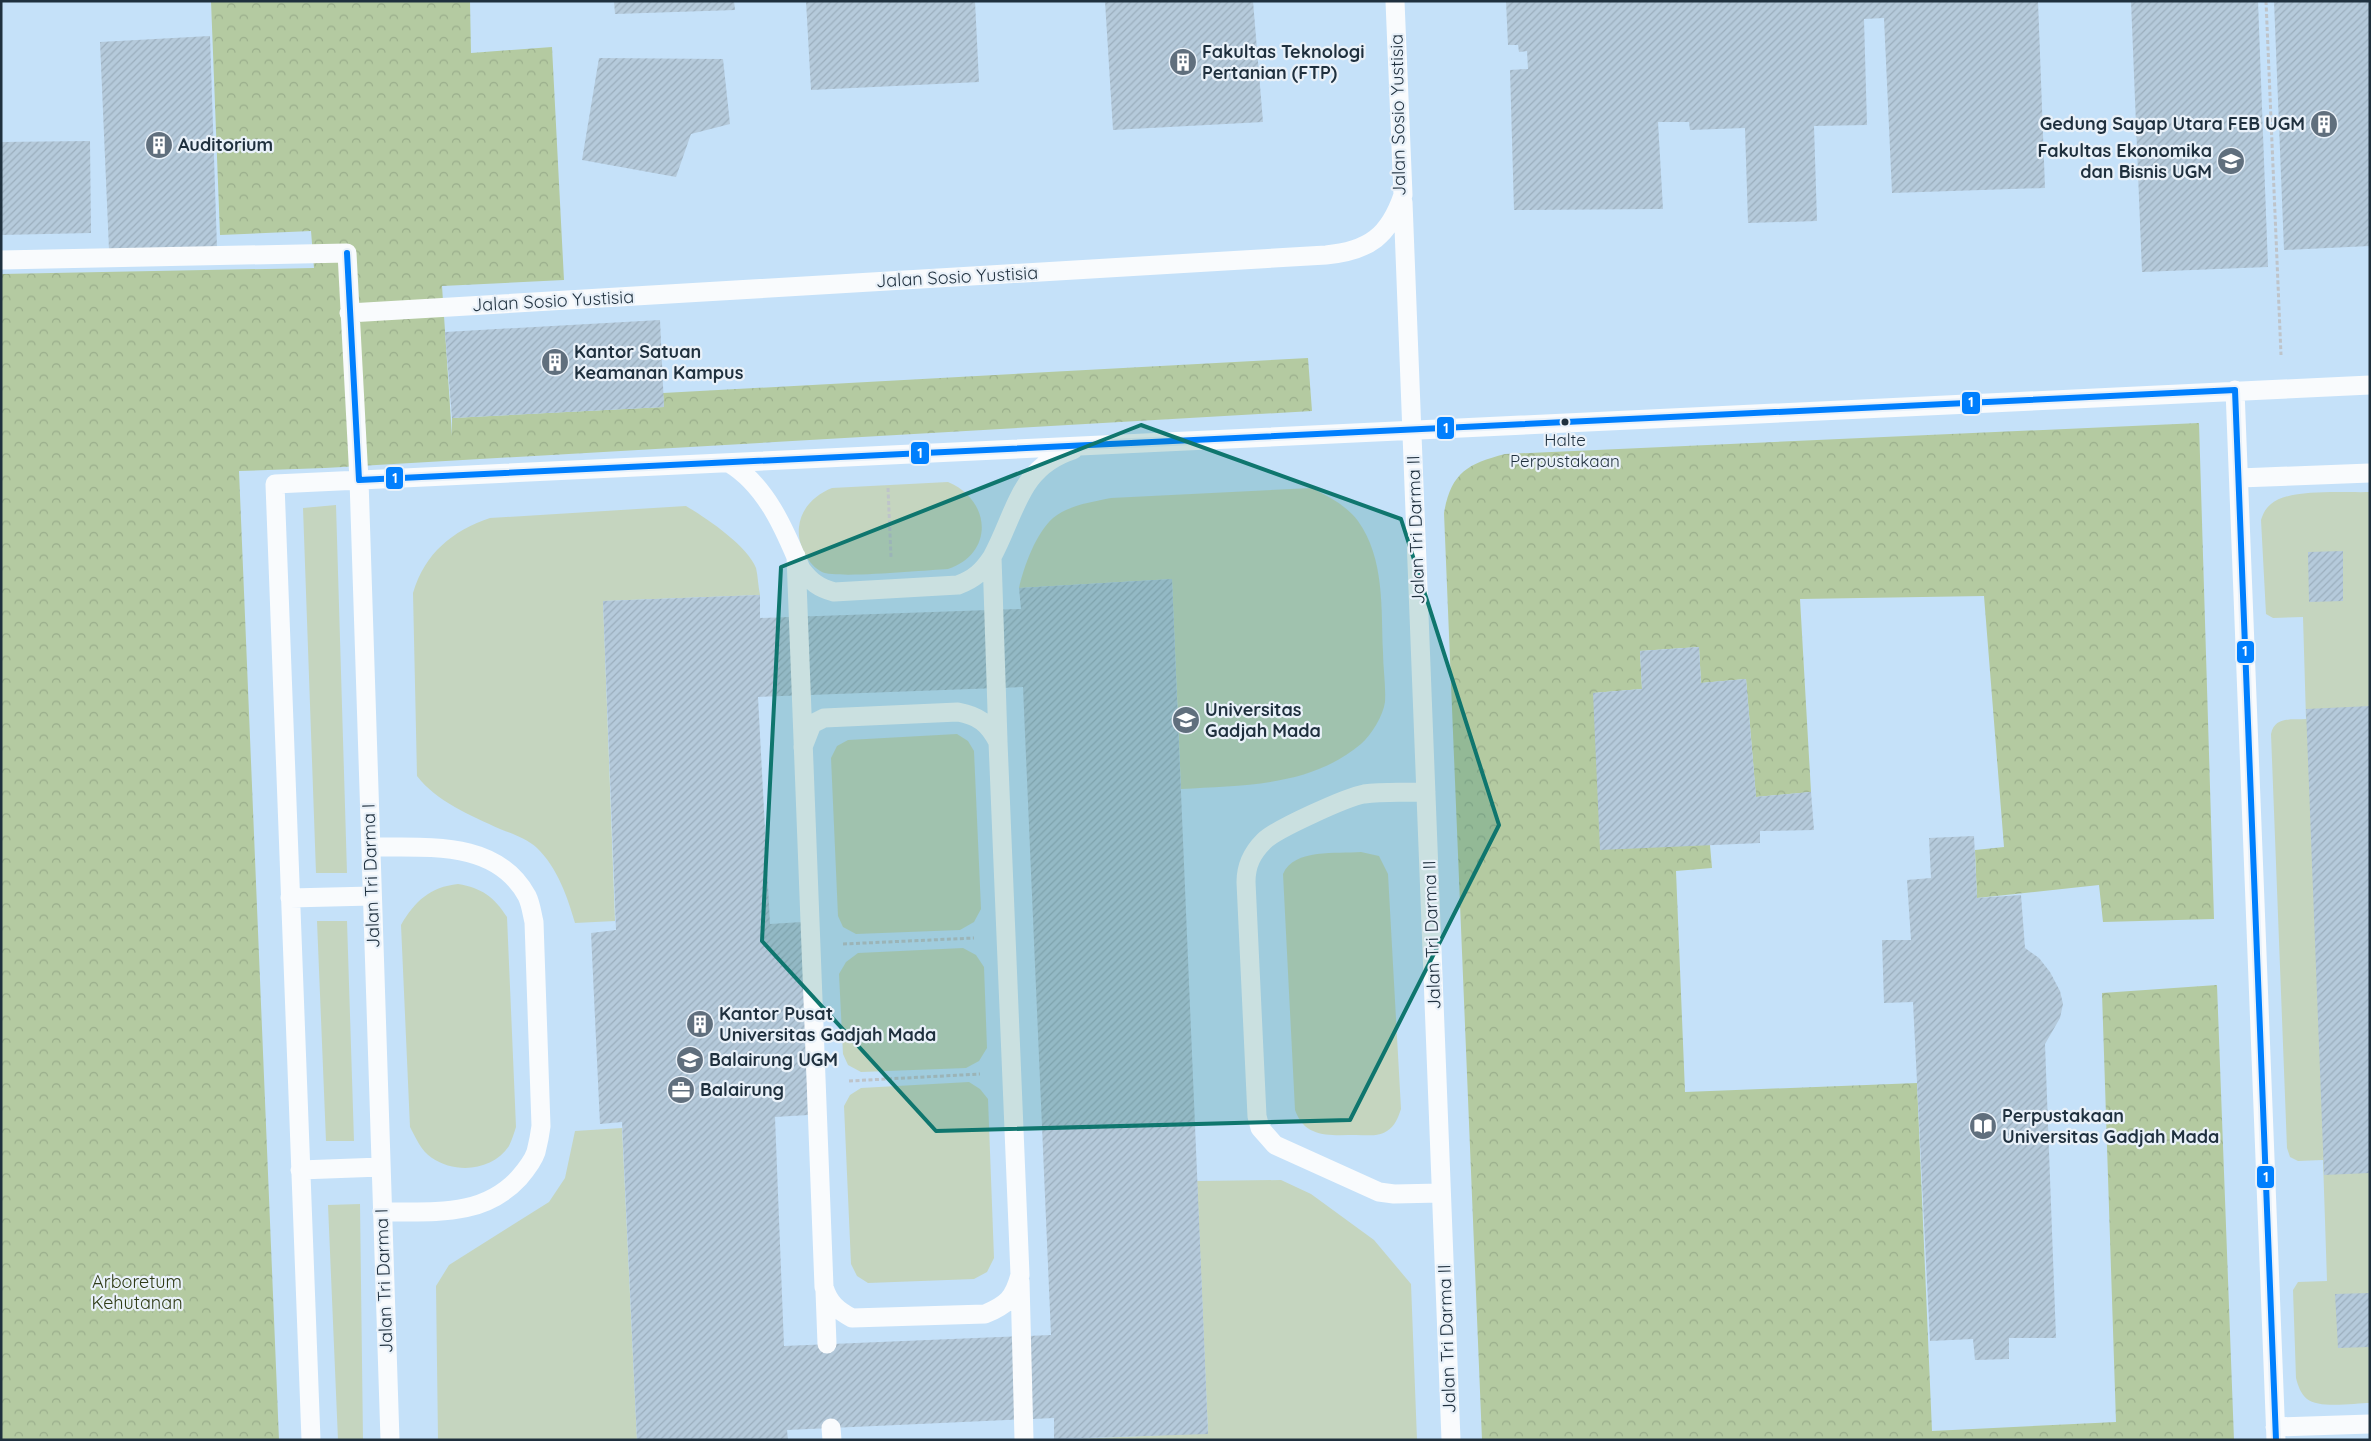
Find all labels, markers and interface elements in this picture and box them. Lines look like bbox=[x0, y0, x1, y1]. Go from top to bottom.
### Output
street label: Jalan Sosio Yustisia bbox=[1385, 34, 1410, 196]
place label: Fakultas Teknologi Pertanian (FTP) bbox=[1202, 40, 1365, 84]
building icon: Fakultas Teknologi Pertanian (FTP) bbox=[1168, 47, 1198, 77]
building icon: Gedung Sayap Utara FEB UGM bbox=[2309, 109, 2339, 139]
place label: Gedung Sayap Utara FEB UGM bbox=[2040, 112, 2305, 135]
building icon: Auditorium bbox=[144, 130, 174, 160]
place label: Auditorium bbox=[178, 133, 273, 156]
place label: Fakultas Ekonomika dan Bisnis UGM bbox=[2037, 139, 2212, 183]
school or university icon: Fakultas Ekonomika dan Bisnis UGM bbox=[2216, 146, 2246, 176]
street label: Jalan Sosio Yustisia bbox=[875, 261, 1039, 292]
street label: Jalan Sosio Yustisia bbox=[471, 285, 635, 316]
place label: Kantor Satuan Keamanan Kampus bbox=[574, 340, 744, 384]
building icon: Kantor Satuan Keamanan Kampus bbox=[540, 347, 570, 377]
line badge: 1 bbox=[1961, 391, 1981, 415]
text: 1 bbox=[1968, 393, 1974, 411]
line badge: 1 bbox=[1436, 416, 1455, 440]
marker: Halte Perpustakaan bbox=[1560, 417, 1570, 427]
text: 1 bbox=[1443, 419, 1449, 437]
place label: Halte Perpustakaan bbox=[1510, 429, 1620, 471]
line badge: 1 bbox=[910, 441, 930, 465]
text: 1 bbox=[917, 444, 923, 462]
street label: Jalan Tri Darma II bbox=[1401, 455, 1430, 605]
line badge: 1 bbox=[385, 466, 404, 490]
text: 1 bbox=[392, 469, 398, 487]
line badge: 1 bbox=[2236, 640, 2255, 664]
text: 1 bbox=[2242, 642, 2248, 660]
place label: Universitas Gadjah Mada bbox=[1205, 698, 1321, 742]
school or university icon: Universitas Gadjah Mada bbox=[1171, 705, 1201, 735]
street label: Jalan Tri Darma I bbox=[356, 803, 385, 949]
street label: Jalan Tri Darma II bbox=[1417, 860, 1446, 1010]
place label: Kantor Pusat Universitas Gadjah Mada bbox=[719, 1002, 936, 1046]
building icon: Kantor Pusat Universitas Gadjah Mada bbox=[685, 1009, 715, 1039]
school or university icon: Balairung UGM bbox=[675, 1045, 705, 1075]
place label: Balairung UGM bbox=[709, 1048, 838, 1071]
office icon: Balairung bbox=[666, 1075, 696, 1105]
place label: Balairung bbox=[700, 1078, 784, 1101]
place label: Perpustakaan Universitas Gadjah Mada bbox=[2002, 1104, 2219, 1148]
library icon: Perpustakaan Universitas Gadjah Mada bbox=[1968, 1111, 1998, 1141]
line badge: 1 bbox=[2256, 1165, 2275, 1189]
text: 1 bbox=[2263, 1168, 2269, 1186]
street label: Jalan Tri Darma I bbox=[369, 1208, 398, 1354]
street label: Jalan Tri Darma II bbox=[1432, 1264, 1461, 1414]
park label: Arboretum Kehutanan bbox=[91, 1270, 183, 1314]

